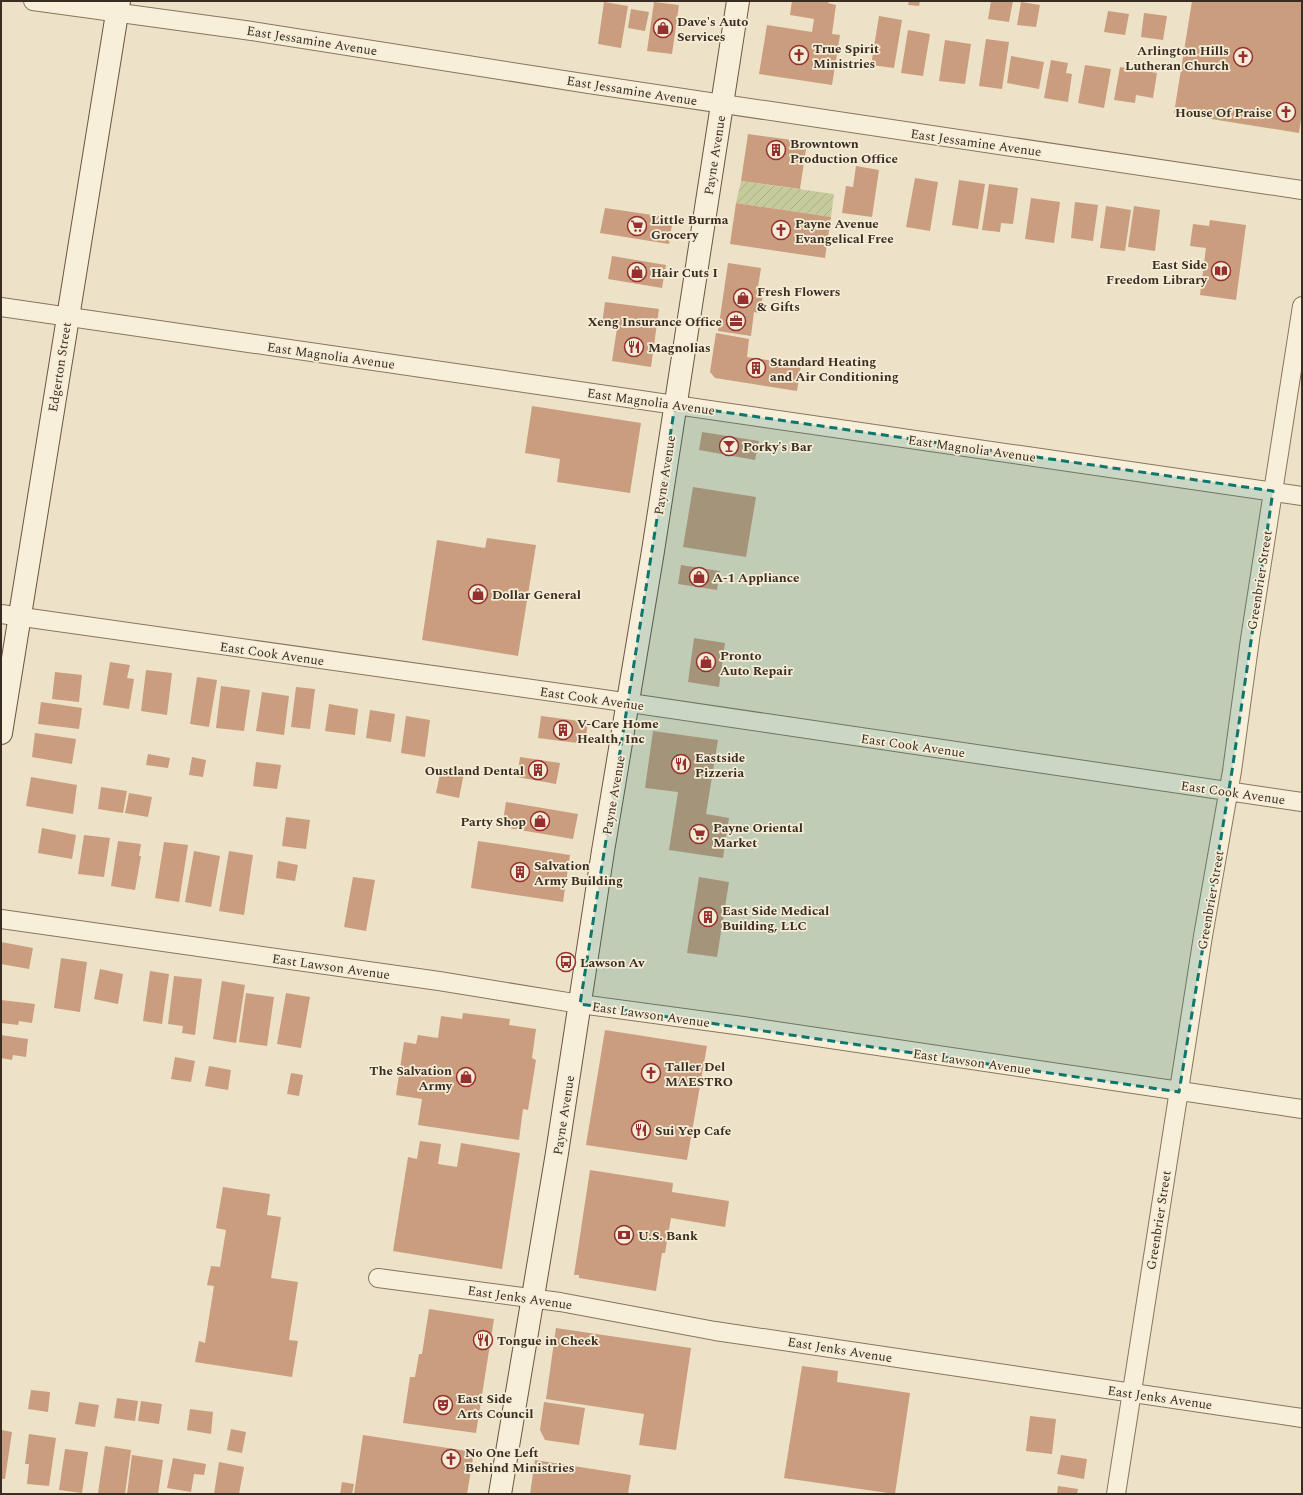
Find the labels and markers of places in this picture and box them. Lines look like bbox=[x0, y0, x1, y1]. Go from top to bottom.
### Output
place label: Dave's Auto Services bbox=[677, 12, 748, 47]
shop icon: Dave's Auto Services bbox=[652, 17, 674, 39]
place label: True Spirit Ministries bbox=[813, 39, 879, 74]
place label: Arlington Hills Lutheran Church bbox=[1125, 41, 1229, 76]
church icon: True Spirit Ministries bbox=[788, 44, 810, 66]
church icon: Arlington Hills Lutheran Church bbox=[1232, 46, 1254, 68]
church icon: House Of Praise bbox=[1275, 101, 1297, 123]
place label: House Of Praise bbox=[1175, 103, 1272, 123]
place label: Browntown Production Office bbox=[790, 134, 898, 169]
building icon: Browntown Production Office bbox=[765, 139, 787, 161]
place label: Little Burma Grocery bbox=[651, 210, 729, 245]
place label: Payne Avenue Evangelical Free bbox=[795, 214, 894, 249]
supermarket icon: Little Burma Grocery bbox=[626, 215, 648, 237]
church icon: Payne Avenue Evangelical Free bbox=[770, 219, 792, 241]
place label: East Side Freedom Library bbox=[1106, 255, 1208, 290]
library icon: East Side Freedom Library bbox=[1210, 260, 1232, 282]
shop icon: Hair Cuts I bbox=[626, 261, 648, 283]
place label: Hair Cuts I bbox=[651, 263, 718, 283]
place label: Fresh Flowers & Gifts bbox=[757, 282, 841, 317]
shop icon: Fresh Flowers & Gifts bbox=[732, 287, 754, 309]
office icon: Xeng Insurance Office bbox=[725, 310, 747, 332]
place label: Xeng Insurance Office bbox=[587, 312, 722, 332]
restaurant icon: Magnolias bbox=[623, 336, 645, 358]
place label: Magnolias bbox=[648, 338, 711, 358]
place label: Standard Heating and Air Conditioning bbox=[770, 352, 899, 387]
building icon: Standard Heating and Air Conditioning bbox=[745, 357, 767, 379]
bar icon: Porky's Bar bbox=[718, 435, 740, 457]
place label: Porky's Bar bbox=[743, 437, 813, 457]
shop icon: A-1 Appliance bbox=[688, 566, 710, 588]
place label: A-1 Appliance bbox=[713, 568, 799, 588]
shop icon: Dollar General bbox=[467, 583, 489, 605]
place label: Dollar General bbox=[492, 585, 581, 605]
place label: Pronto Auto Repair bbox=[720, 646, 793, 681]
shop icon: Pronto Auto Repair bbox=[695, 651, 717, 673]
place label: V-Care Home Health, Inc bbox=[577, 714, 659, 749]
building icon: V-Care Home Health, Inc bbox=[552, 719, 574, 741]
place label: Eastside Pizzeria bbox=[695, 748, 745, 783]
restaurant icon: Eastside Pizzeria bbox=[670, 753, 692, 775]
building icon: Oustland Dental bbox=[527, 759, 549, 781]
place label: Oustland Dental bbox=[425, 761, 524, 781]
shop icon: Party Shop bbox=[529, 810, 551, 832]
place label: Party Shop bbox=[460, 812, 526, 832]
place label: Payne Oriental Market bbox=[713, 818, 803, 853]
supermarket icon: Payne Oriental Market bbox=[688, 823, 710, 845]
place label: Salvation Army Building bbox=[534, 856, 623, 891]
building icon: Salvation Army Building bbox=[509, 861, 531, 883]
place label: East Side Medical Building, LLC bbox=[722, 901, 829, 936]
building icon: East Side Medical Building, LLC bbox=[697, 906, 719, 928]
bus stop icon: Lawson Av bbox=[555, 951, 577, 973]
place label: Lawson Av bbox=[580, 953, 645, 973]
place label: Taller Del MAESTRO bbox=[665, 1057, 733, 1092]
place label: The Salvation Army bbox=[369, 1061, 453, 1096]
church icon: Taller Del MAESTRO bbox=[640, 1062, 662, 1084]
shop icon: The Salvation Army bbox=[455, 1066, 477, 1088]
restaurant icon: Sui Yep Cafe bbox=[630, 1119, 652, 1141]
place label: Sui Yep Cafe bbox=[655, 1121, 731, 1141]
bank icon: U.S. Bank bbox=[613, 1224, 635, 1246]
place label: U.S. Bank bbox=[638, 1226, 698, 1246]
restaurant icon: Tongue in Cheek bbox=[472, 1329, 494, 1351]
place label: Tongue in Cheek bbox=[497, 1331, 599, 1351]
place label: East Side Arts Council bbox=[457, 1389, 533, 1424]
theatre icon: East Side Arts Council bbox=[432, 1394, 454, 1416]
place label: No One Left Behind Ministries bbox=[465, 1443, 574, 1478]
church icon: No One Left Behind Ministries bbox=[440, 1448, 462, 1470]

